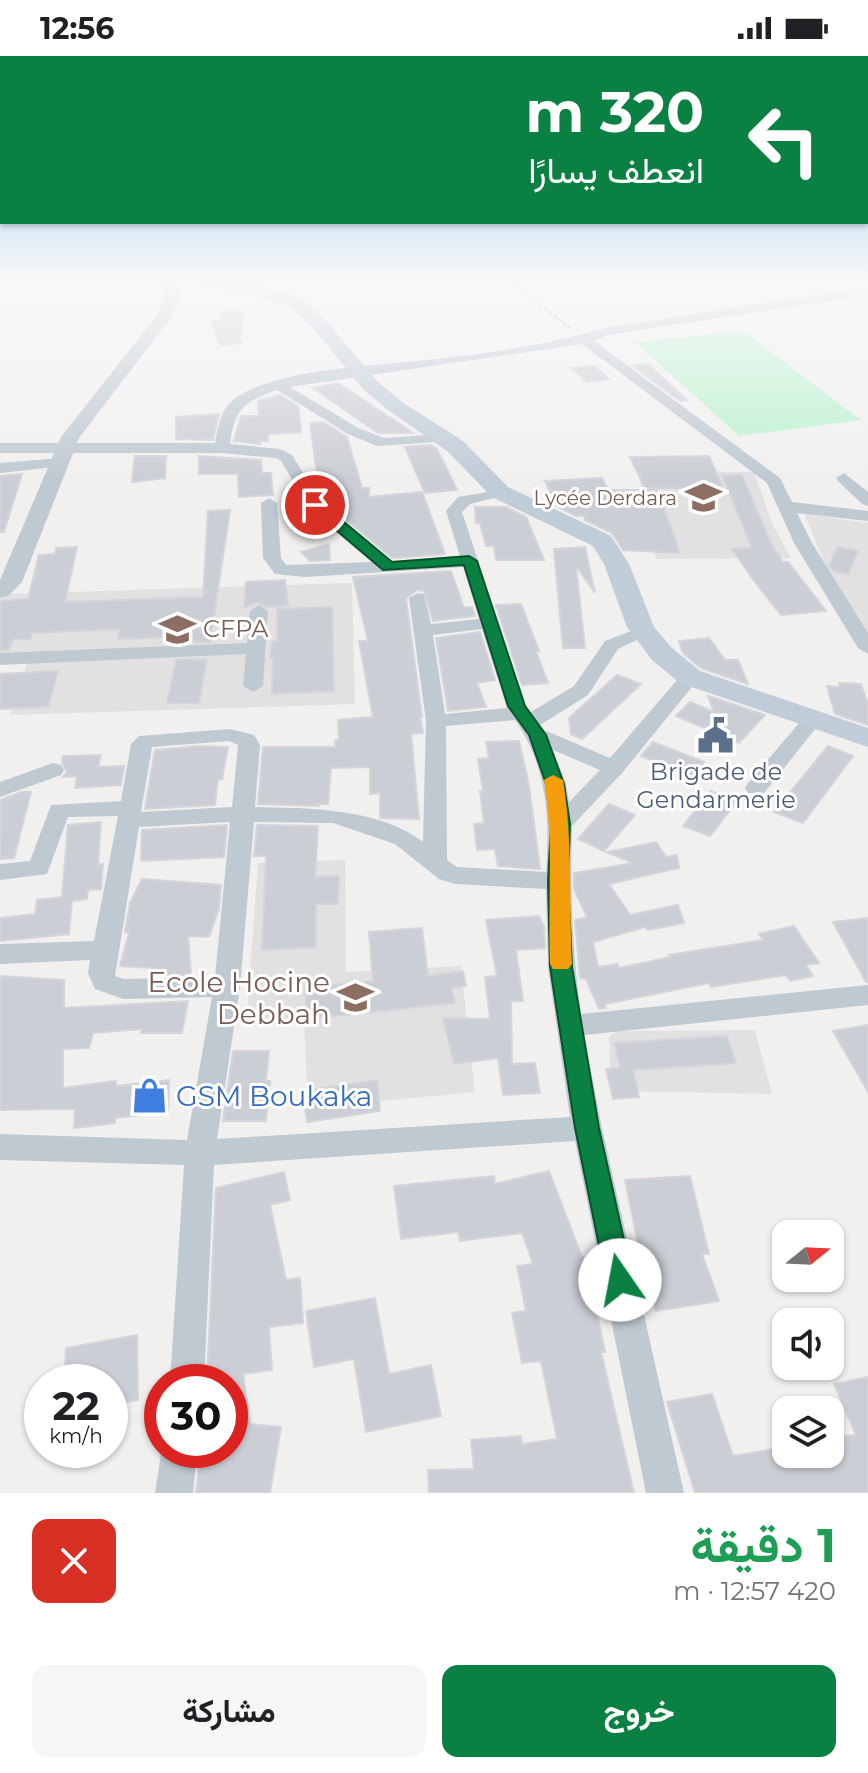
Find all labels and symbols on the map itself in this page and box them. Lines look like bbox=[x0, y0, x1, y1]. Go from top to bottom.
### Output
pin bbox=[281, 471, 349, 539]
school or university icon: Lycée Derdara bbox=[684, 479, 722, 517]
place label: Lycée Derdara bbox=[533, 486, 677, 510]
school or university icon: CFPA bbox=[158, 610, 196, 648]
place label: CFPA bbox=[203, 614, 269, 643]
public building icon: Brigade de Gendarmerie bbox=[697, 716, 735, 754]
place label: Brigade de Gendarmerie bbox=[636, 757, 796, 814]
place label: Ecole Hocine Debbah bbox=[147, 965, 330, 1031]
school or university icon: Ecole Hocine Debbah bbox=[337, 979, 375, 1017]
shop icon: GSM Boukaka bbox=[131, 1077, 169, 1115]
place label: GSM Boukaka bbox=[176, 1079, 372, 1113]
north arrow bbox=[772, 1220, 844, 1292]
position arrow bbox=[578, 1238, 662, 1322]
speed limit sign: 30 bbox=[144, 1364, 248, 1468]

